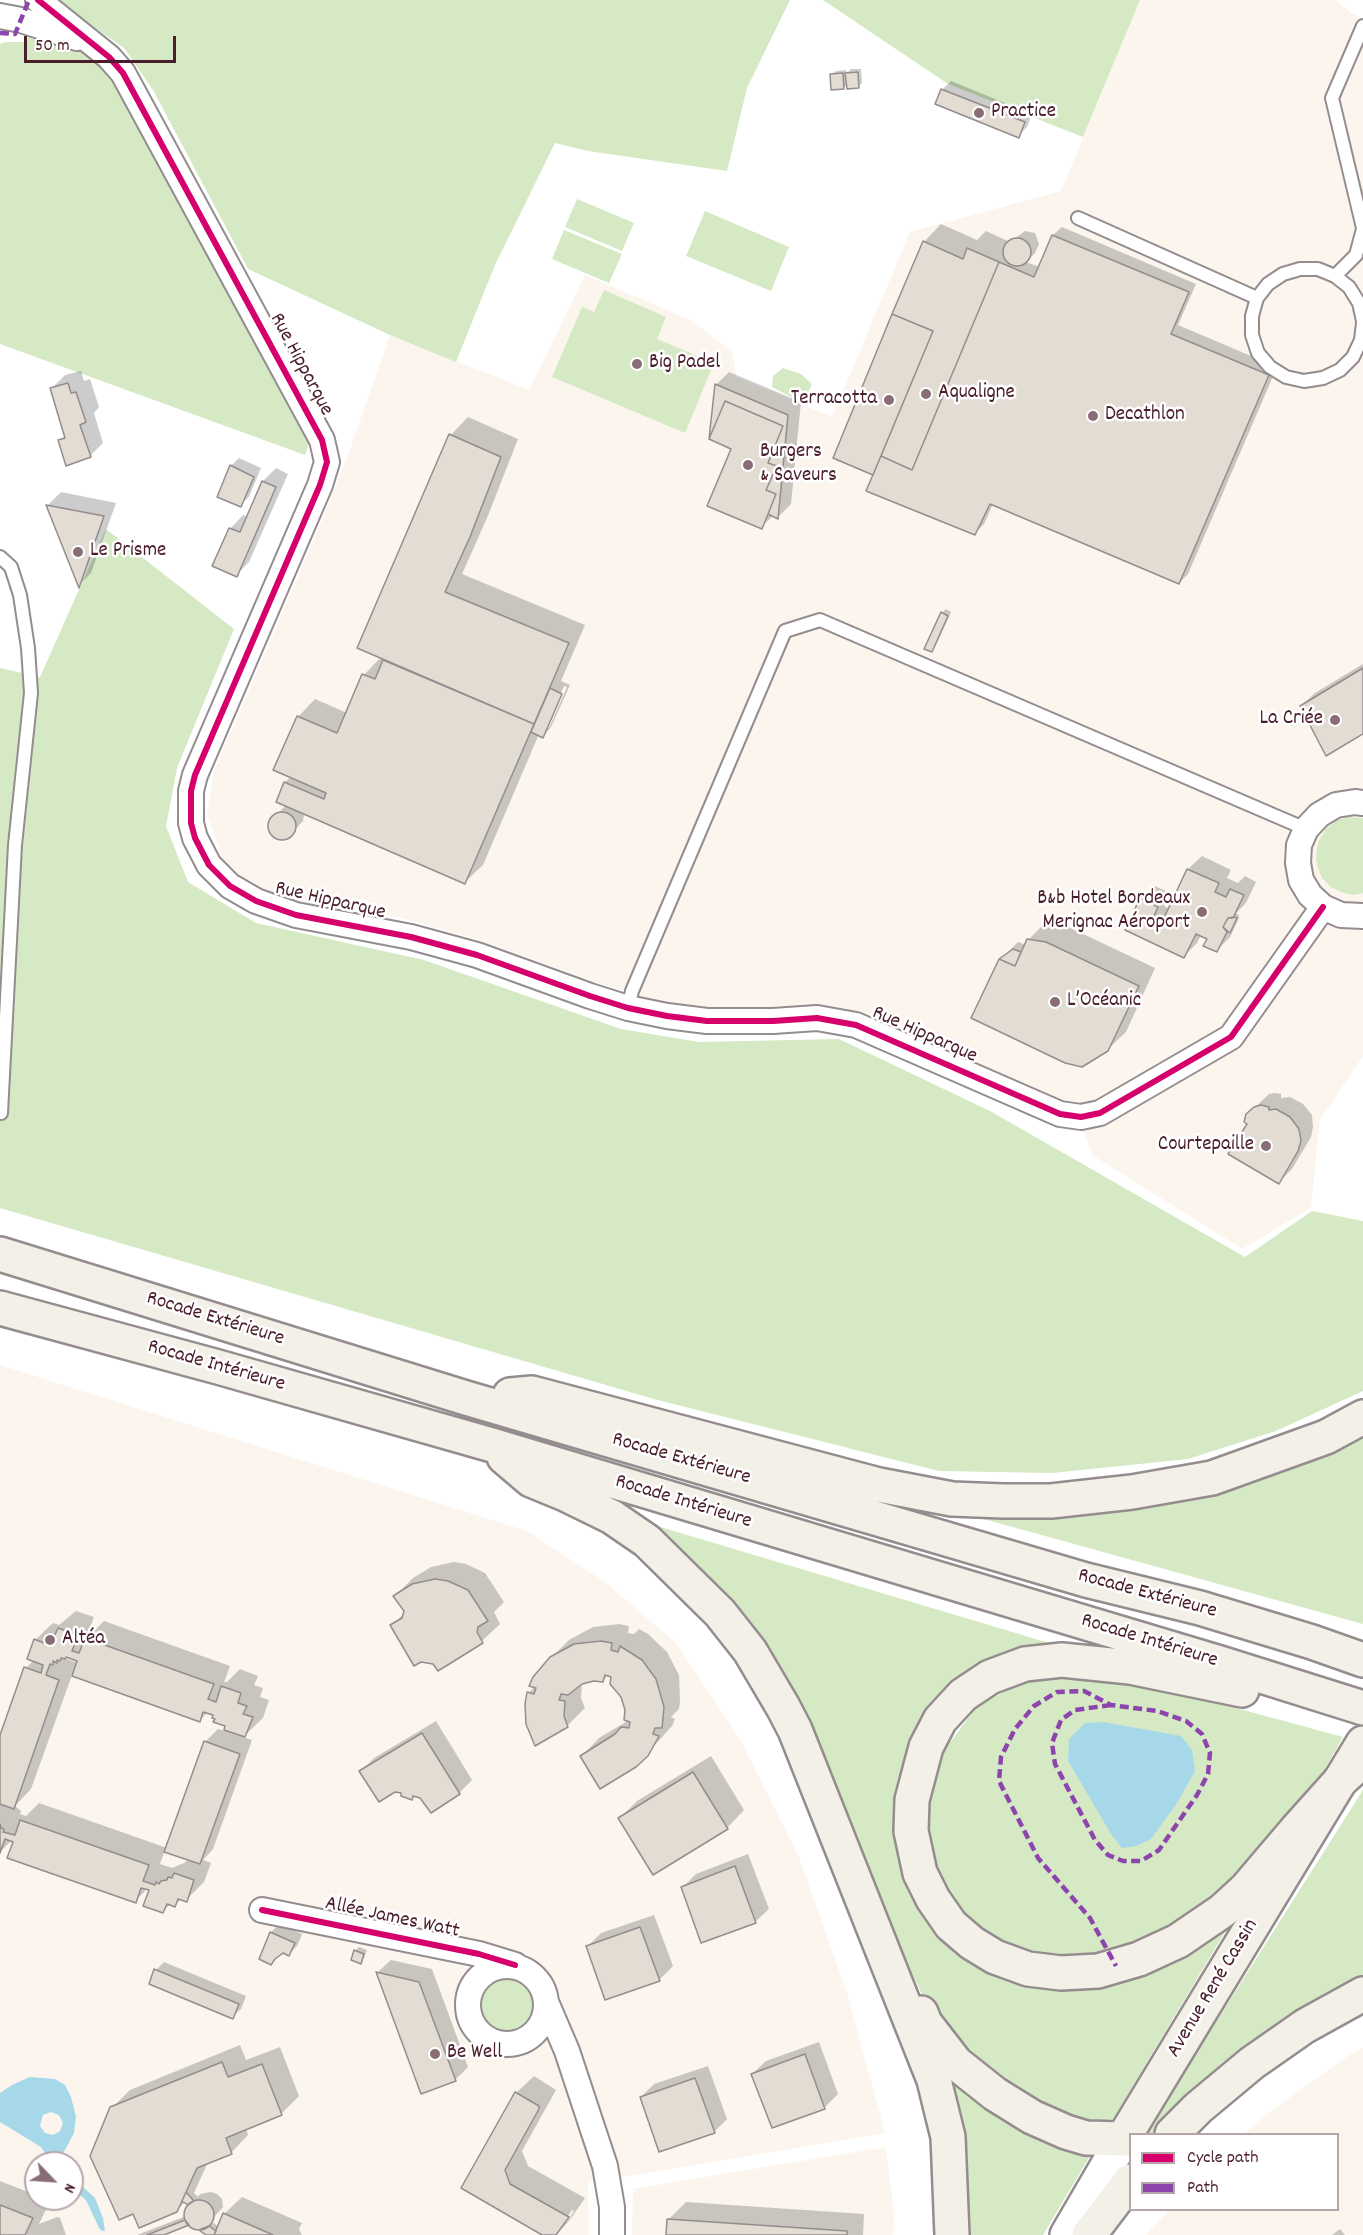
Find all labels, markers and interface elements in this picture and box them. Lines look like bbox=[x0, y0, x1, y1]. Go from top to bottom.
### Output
scale bar bbox=[27, 24, 178, 62]
text: 50 m bbox=[35, 34, 70, 59]
place label: Practice bbox=[991, 100, 1056, 126]
marker: Practice bbox=[972, 106, 986, 120]
street label: Rue Hipparque bbox=[262, 309, 338, 421]
place label: Big Padel bbox=[649, 351, 720, 377]
marker: Big Padel bbox=[630, 357, 644, 371]
place label: Aqualigne bbox=[938, 381, 1015, 407]
place label: Terracotta bbox=[791, 387, 877, 413]
marker: Aqualigne bbox=[919, 387, 933, 401]
marker: Terracotta bbox=[882, 393, 896, 407]
place label: Decathlon bbox=[1105, 403, 1185, 429]
marker: Decathlon bbox=[1086, 409, 1100, 423]
place label: Burgers & Saveurs bbox=[760, 440, 837, 490]
marker: Burgers & Saveurs bbox=[741, 458, 755, 472]
place label: Le Prisme bbox=[90, 539, 166, 565]
marker: Le Prisme bbox=[71, 545, 85, 559]
place label: La Criée bbox=[1259, 707, 1323, 733]
marker: La Criée bbox=[1328, 713, 1342, 727]
street label: Rue Hipparque bbox=[272, 877, 388, 927]
place label: B&b Hotel Bordeaux Merignac Aéroport bbox=[1037, 887, 1190, 937]
marker: B&b Hotel Bordeaux Merignac Aéroport bbox=[1195, 905, 1209, 919]
place label: L’Océanic bbox=[1067, 989, 1141, 1015]
marker: L’Océanic bbox=[1048, 995, 1062, 1009]
street label: Rue Hipparque bbox=[867, 1002, 981, 1070]
place label: Courtepaille bbox=[1158, 1133, 1254, 1159]
marker: Courtepaille bbox=[1259, 1139, 1273, 1153]
street label: Rocade Extérieure bbox=[143, 1287, 287, 1353]
street label: Rocade Intérieure bbox=[144, 1335, 288, 1399]
street label: Rocade Extérieure bbox=[609, 1428, 753, 1492]
street label: Rocade Intérieure bbox=[612, 1470, 754, 1536]
street label: Rocade Extérieure bbox=[1075, 1564, 1219, 1626]
street label: Rocade Intérieure bbox=[1078, 1609, 1220, 1675]
place label: Altéa bbox=[62, 1627, 105, 1653]
marker: Altéa bbox=[43, 1633, 57, 1647]
street label: Allée James Watt bbox=[322, 1892, 462, 1946]
street label: Avenue René Cassin bbox=[1163, 1915, 1265, 2063]
place label: Be Well bbox=[447, 2041, 502, 2067]
marker: Be Well bbox=[428, 2047, 442, 2061]
legend bbox=[1129, 2133, 1339, 2211]
text: Cycle path bbox=[1187, 2146, 1258, 2171]
north arrow bbox=[24, 2151, 84, 2211]
text: Path bbox=[1187, 2176, 1219, 2201]
text: N bbox=[57, 2180, 81, 2196]

